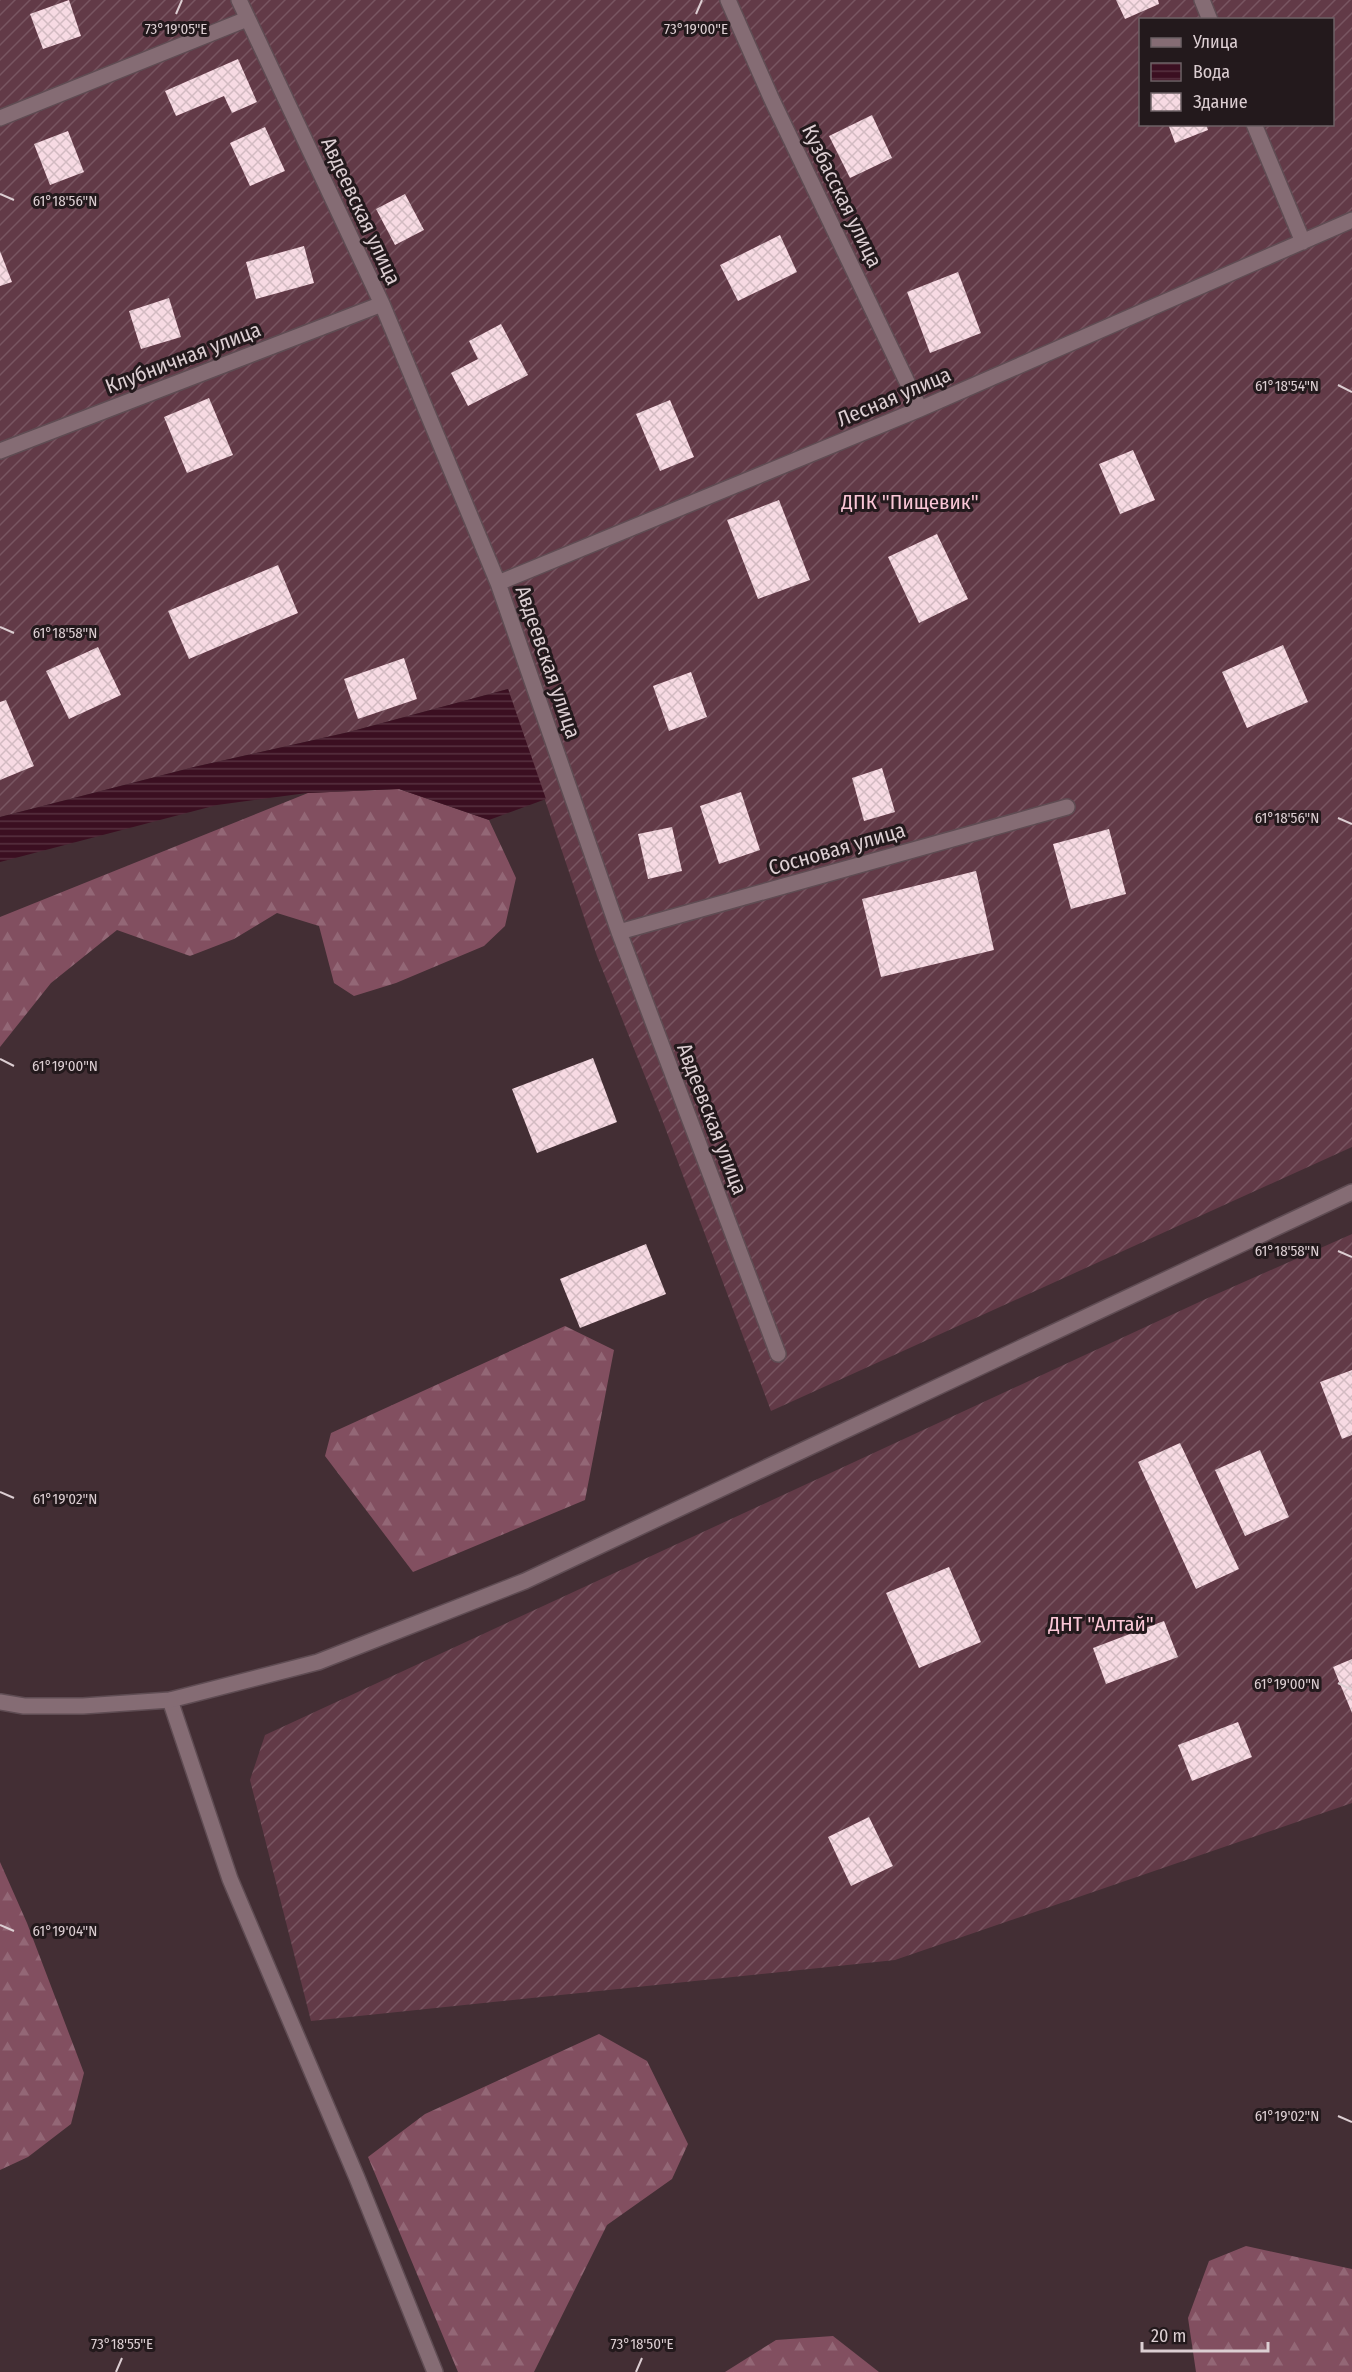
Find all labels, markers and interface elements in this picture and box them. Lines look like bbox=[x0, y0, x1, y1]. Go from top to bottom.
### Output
legend bbox=[1139, 18, 1334, 126]
text: 73°19'05"E bbox=[145, 20, 207, 38]
text: 73°19'00"E bbox=[664, 20, 728, 38]
text: Улица bbox=[1192, 31, 1238, 53]
text: Вода bbox=[1193, 61, 1230, 83]
text: Здание bbox=[1193, 91, 1248, 113]
street label: Кузбасская улица bbox=[796, 120, 888, 272]
street label: Авдеевская улица bbox=[315, 133, 407, 289]
text: 61°18'56"N bbox=[33, 192, 97, 210]
street label: Клубничная улица bbox=[102, 316, 264, 400]
street label: Лесная улица bbox=[833, 361, 955, 433]
text: 61°18'54"N bbox=[1255, 377, 1319, 395]
park label: ДПК "Пищевик" bbox=[840, 489, 979, 515]
street label: Авдеевская улица bbox=[510, 582, 586, 742]
text: 61°18'58"N bbox=[33, 624, 97, 642]
text: 61°18'56"N bbox=[1255, 809, 1319, 827]
street label: Сосновая улица bbox=[766, 817, 908, 881]
street label: Авдеевская улица bbox=[671, 1040, 753, 1198]
text: 61°19'00"N bbox=[32, 1057, 98, 1075]
text: 61°18'58"N bbox=[1255, 1242, 1319, 1260]
text: 61°19'02"N bbox=[33, 1490, 97, 1508]
park label: ДНТ "Алтай" bbox=[1047, 1611, 1154, 1637]
text: 61°19'00"N bbox=[1254, 1675, 1320, 1693]
text: 61°19'04"N bbox=[33, 1922, 97, 1940]
text: 61°19'02"N bbox=[1255, 2107, 1319, 2125]
scale bar bbox=[1142, 2315, 1268, 2353]
text: 20 m bbox=[1151, 2325, 1186, 2347]
text: 73°18'55"E bbox=[91, 2335, 153, 2353]
text: 73°18'50"E bbox=[610, 2335, 674, 2353]

